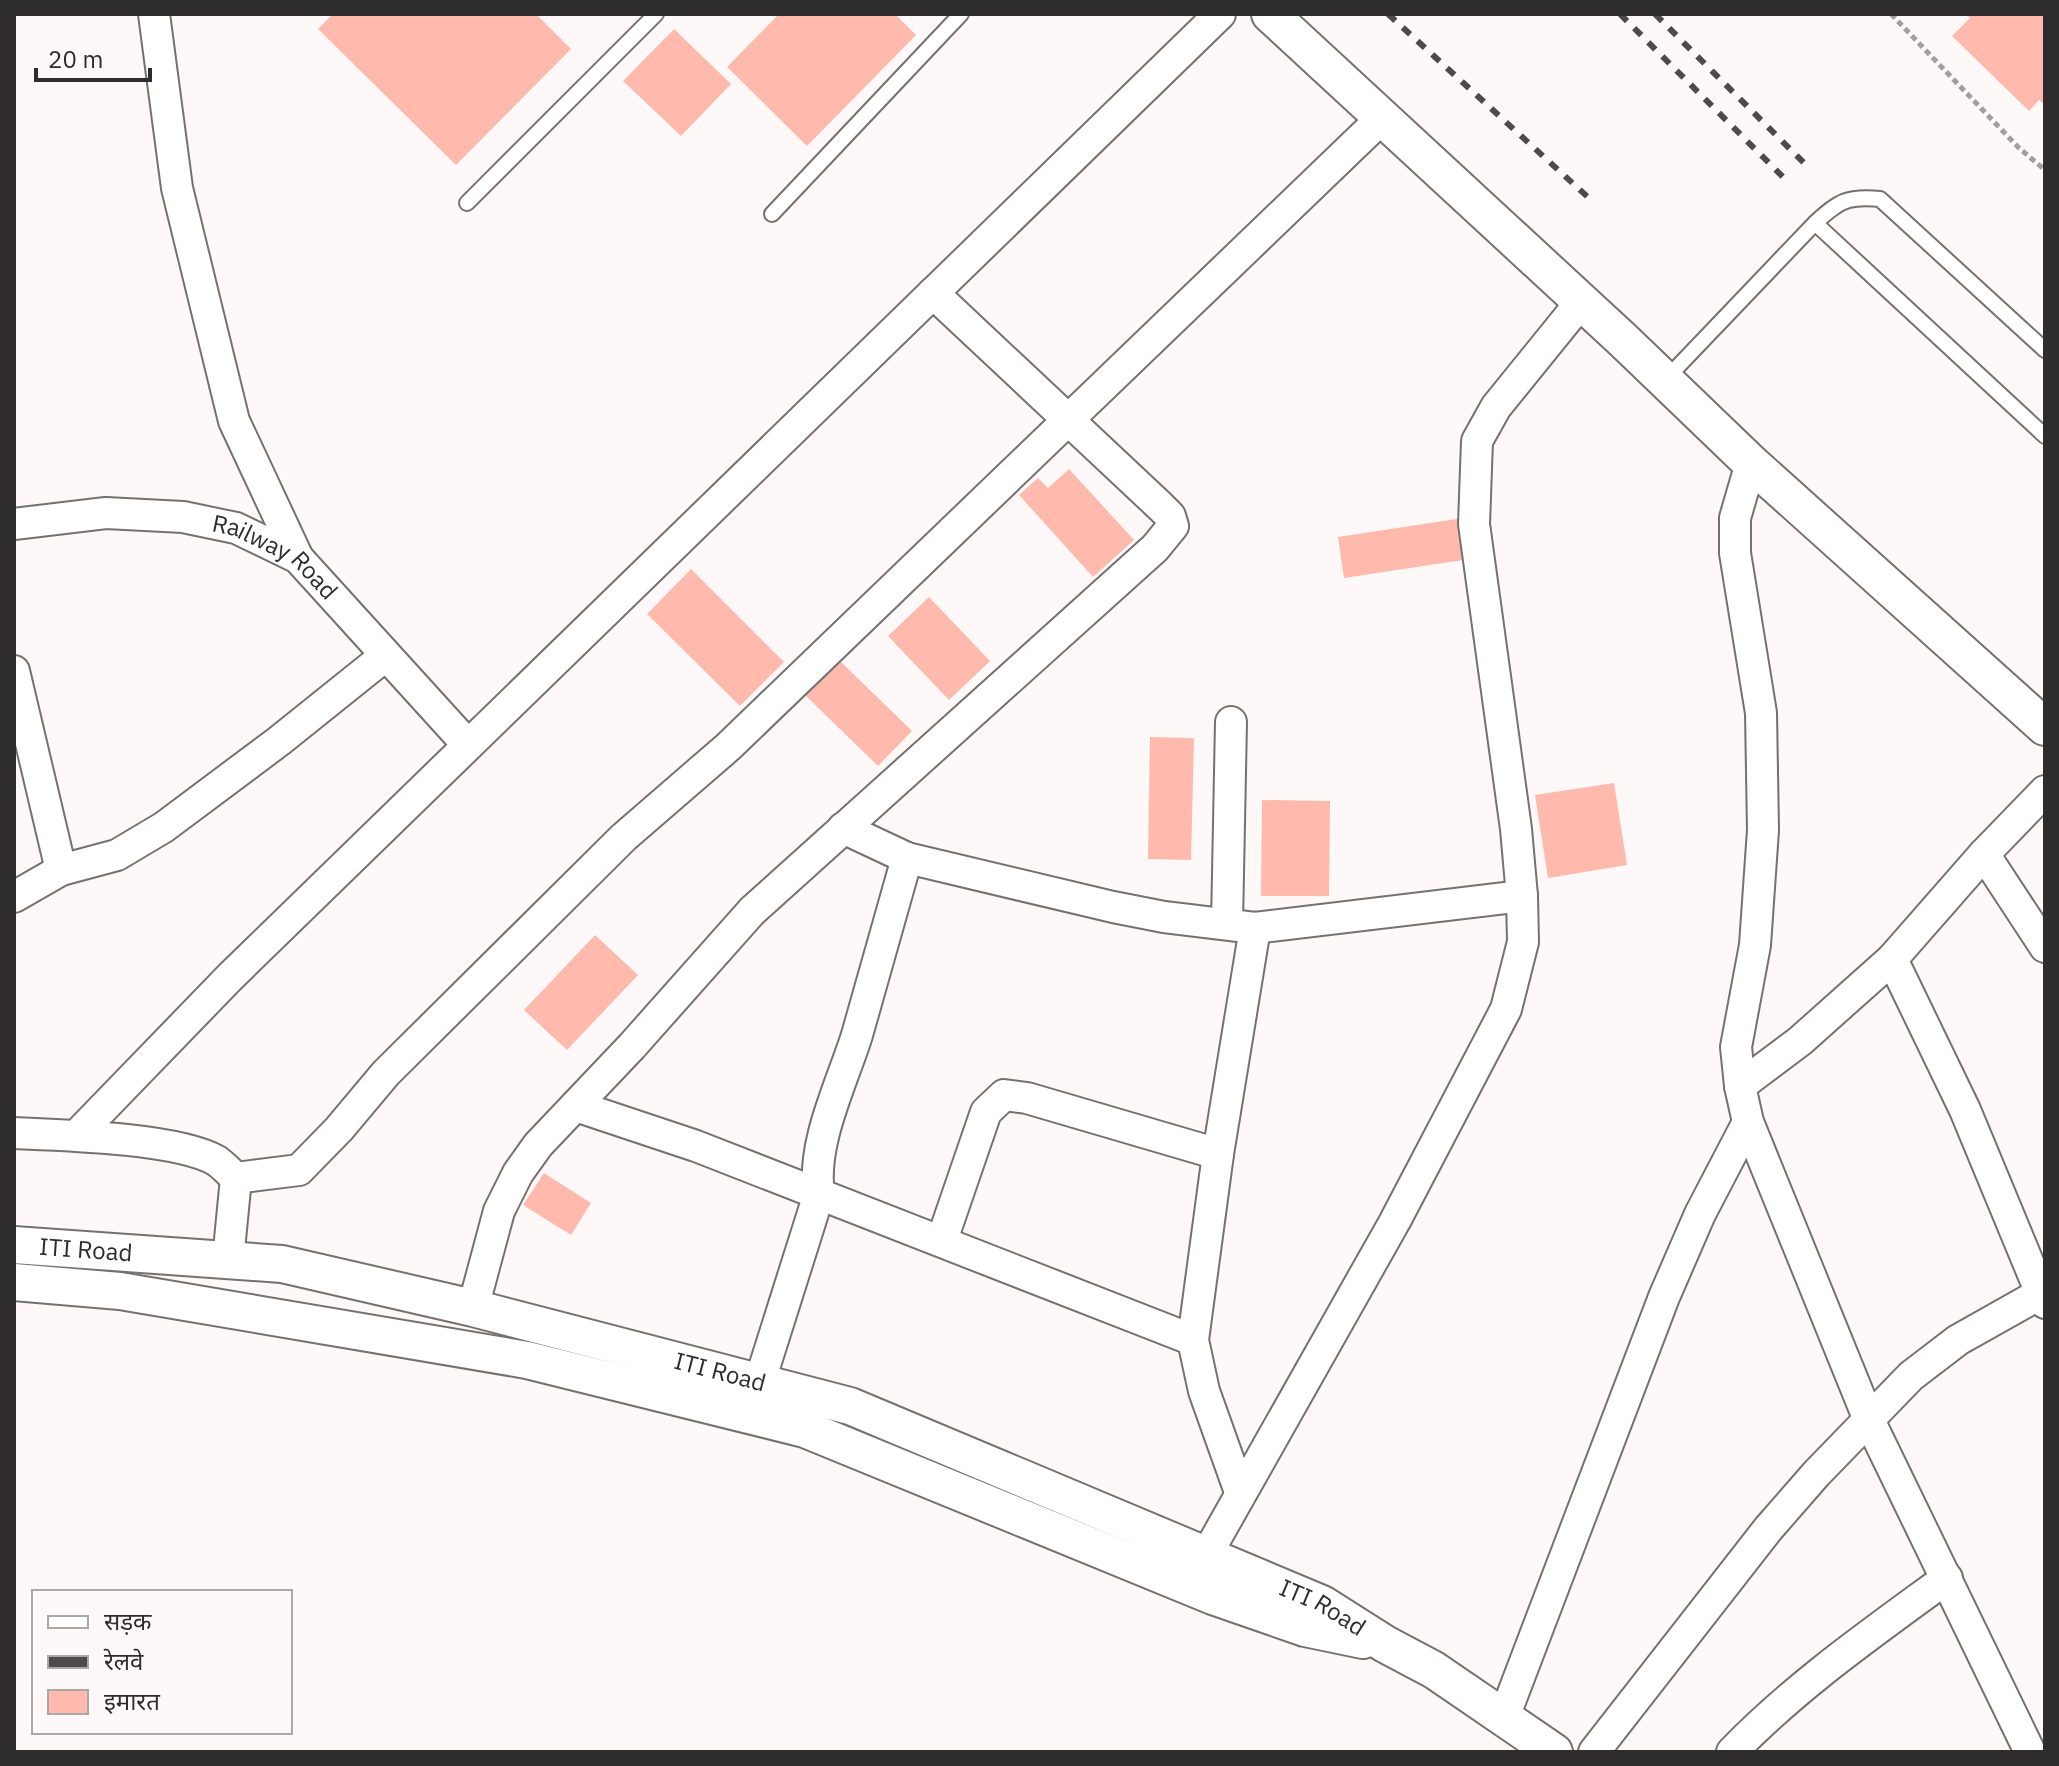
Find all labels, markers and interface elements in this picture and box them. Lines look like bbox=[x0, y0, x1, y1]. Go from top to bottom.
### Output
scale bar bbox=[36, 32, 150, 82]
text: 20 m bbox=[48, 43, 103, 75]
street label: Railway Road bbox=[209, 506, 345, 606]
street label: ITI Road bbox=[38, 1230, 134, 1268]
street label: ITI Road bbox=[671, 1344, 770, 1399]
street label: ITI Road bbox=[1275, 1571, 1372, 1643]
legend bbox=[32, 1590, 292, 1734]
text: सड़क bbox=[104, 1605, 152, 1637]
text: रेलवे bbox=[103, 1645, 144, 1677]
text: इमारत bbox=[104, 1685, 161, 1717]

